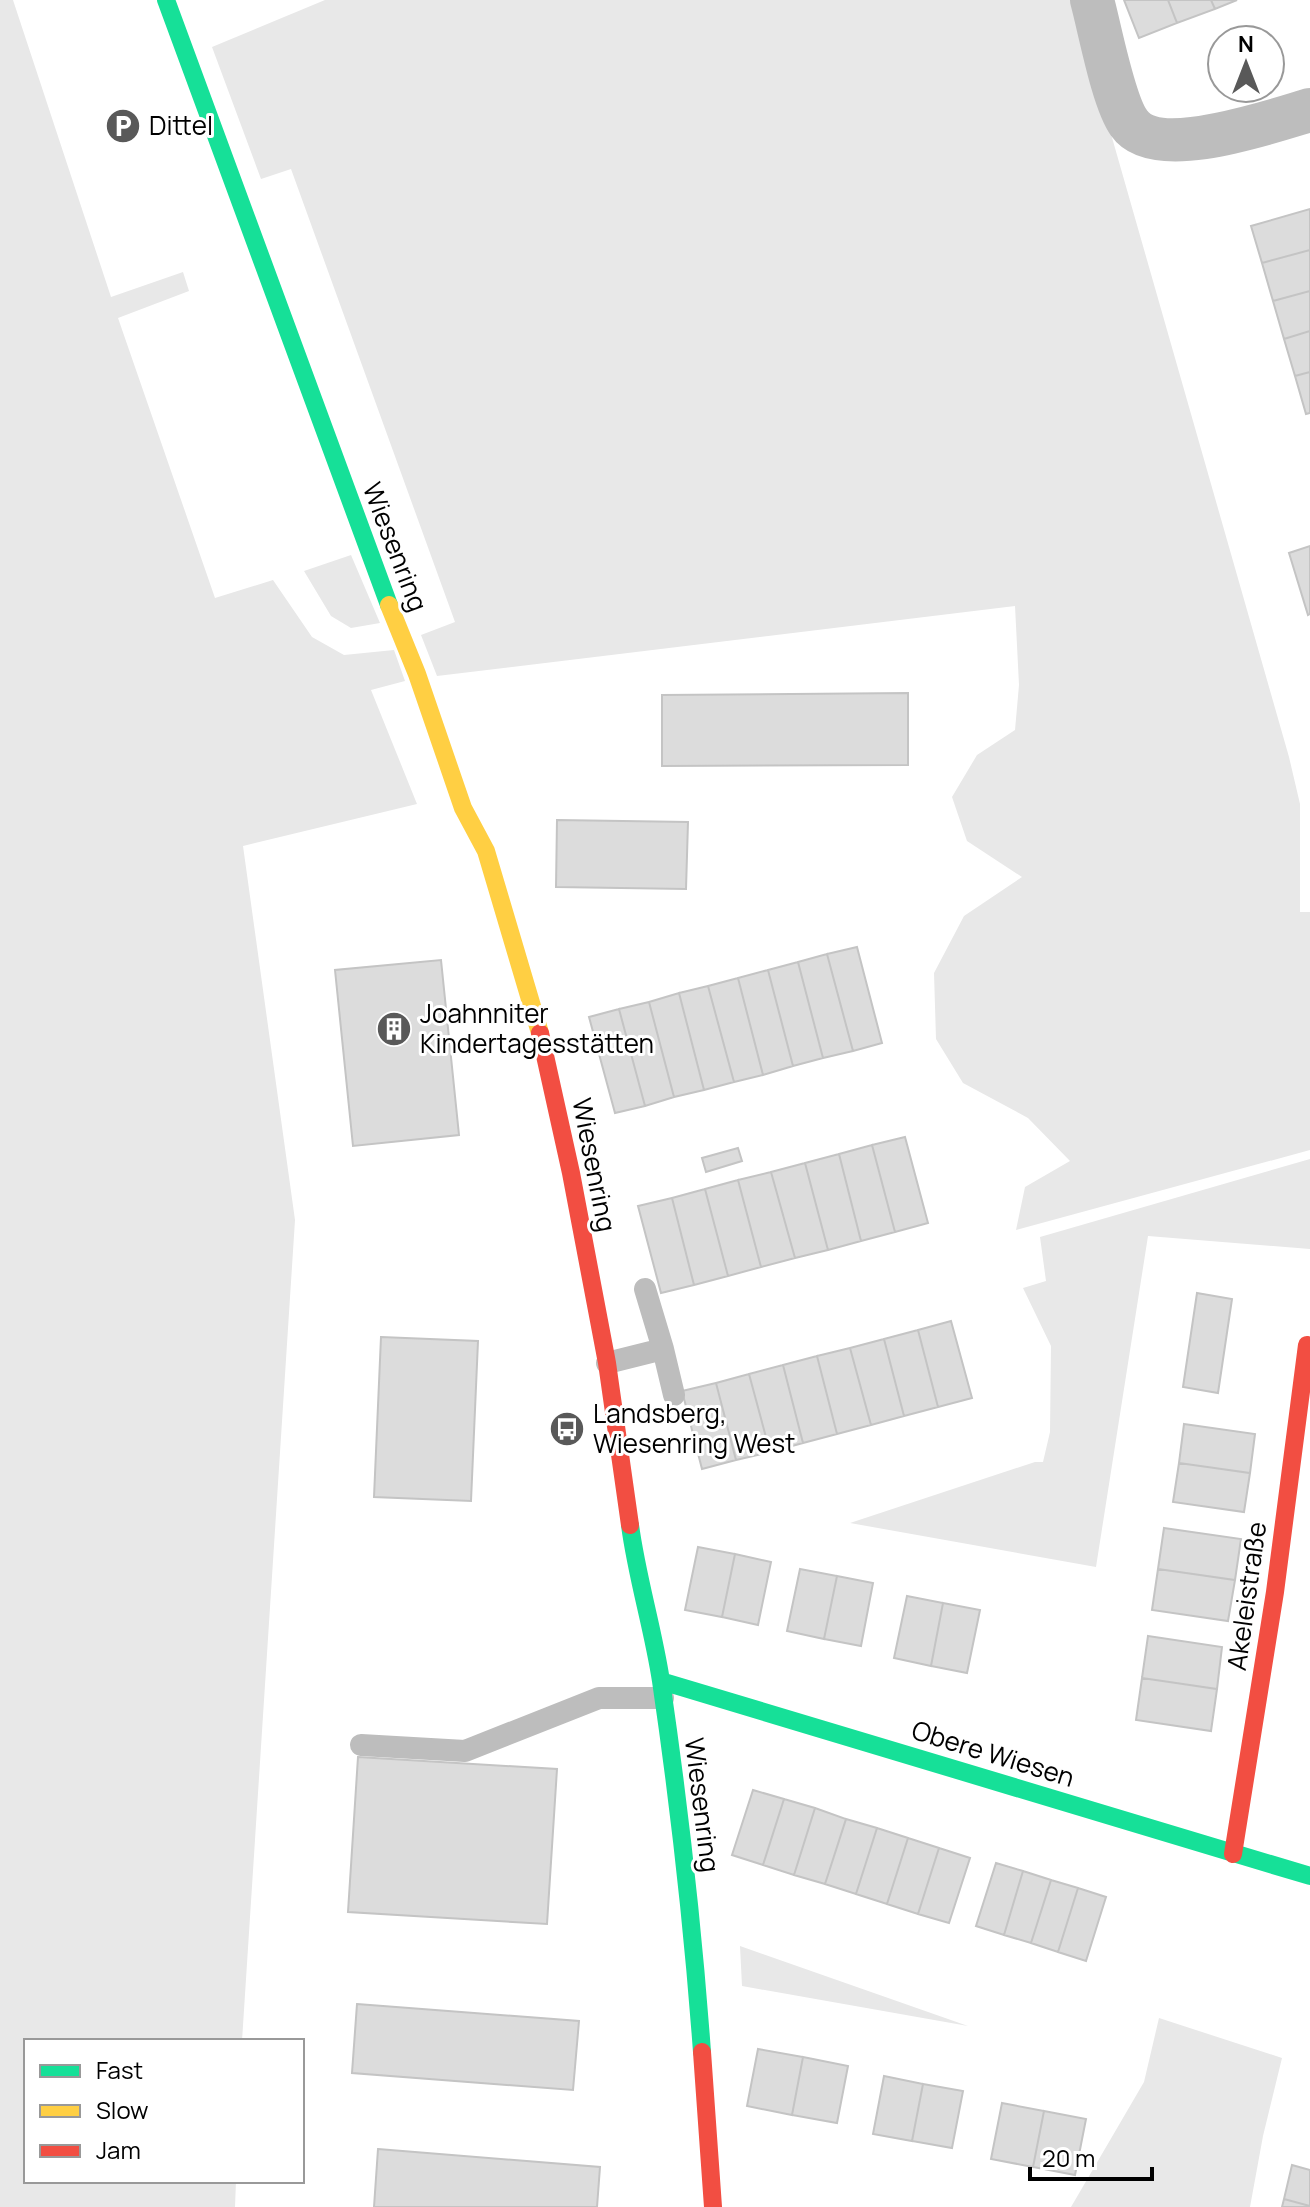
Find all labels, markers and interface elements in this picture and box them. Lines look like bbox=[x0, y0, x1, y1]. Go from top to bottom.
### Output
north arrow bbox=[1206, 24, 1286, 104]
text: N bbox=[1238, 29, 1254, 59]
parking icon: Dittel bbox=[104, 107, 142, 145]
place label: Dittel bbox=[149, 107, 213, 143]
street label: Wiesenring bbox=[355, 477, 437, 616]
place label: Joahnniter Kindertagesstätten bbox=[420, 995, 654, 1061]
building icon: Joahnniter Kindertagesstätten bbox=[375, 1010, 413, 1048]
street label: Wiesenring bbox=[564, 1095, 626, 1235]
place label: Landsberg, Wiesenring West bbox=[593, 1395, 795, 1461]
bus stop icon: Landsberg, Wiesenring West bbox=[548, 1410, 586, 1448]
street label: Akeleistraße bbox=[1218, 1519, 1274, 1673]
street label: Obere Wiesen bbox=[908, 1711, 1079, 1795]
street label: Wiesenring bbox=[677, 1736, 729, 1874]
legend bbox=[24, 2039, 304, 2183]
text: Fast bbox=[96, 2053, 143, 2086]
text: Slow bbox=[96, 2093, 149, 2126]
scale bar bbox=[1030, 2131, 1152, 2181]
text: Jam bbox=[96, 2133, 141, 2166]
text: 20 m bbox=[1042, 2141, 1095, 2174]

